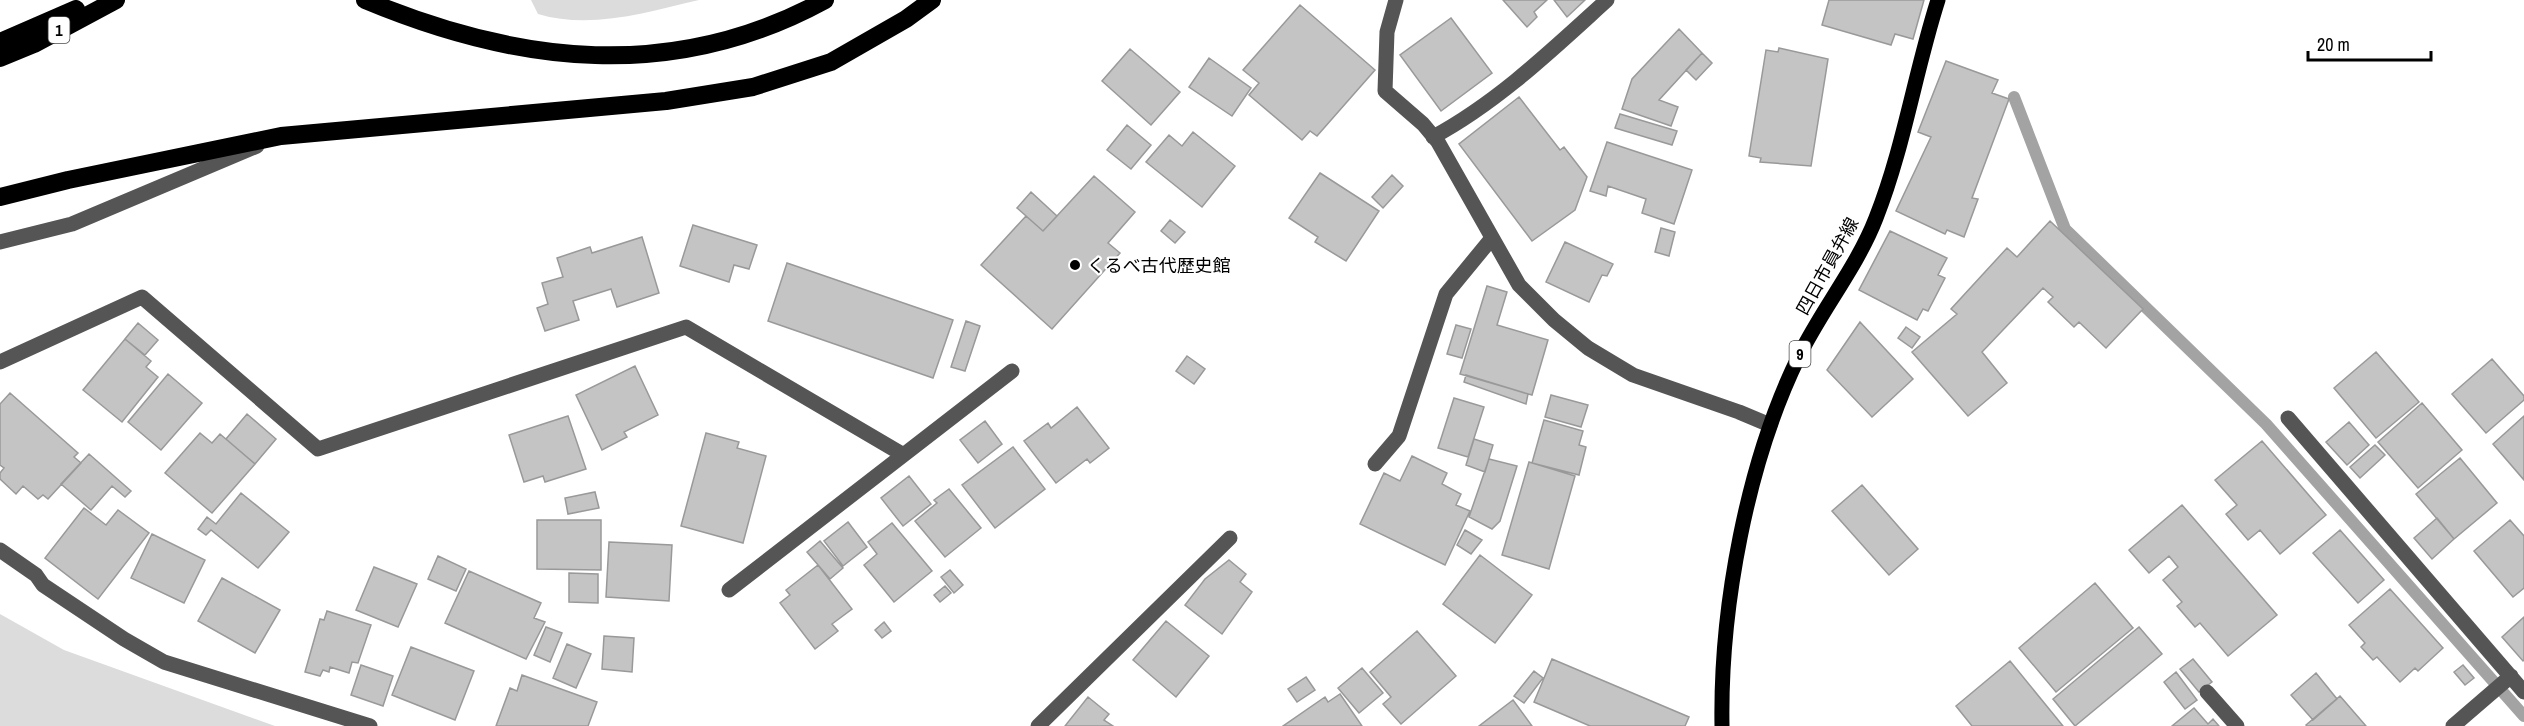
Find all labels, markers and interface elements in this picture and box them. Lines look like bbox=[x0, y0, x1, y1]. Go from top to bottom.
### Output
road number: 1 bbox=[48, 17, 70, 43]
scale bar bbox=[2308, 24, 2431, 62]
text: 20 m bbox=[2317, 32, 2350, 57]
street label: 四日市員弁線 bbox=[1790, 213, 1864, 319]
place label: くるべ古代歴史館 bbox=[1087, 253, 1231, 278]
marker: くるべ古代歴史館 bbox=[1068, 258, 1082, 272]
road number: 9 bbox=[1790, 341, 1810, 367]

